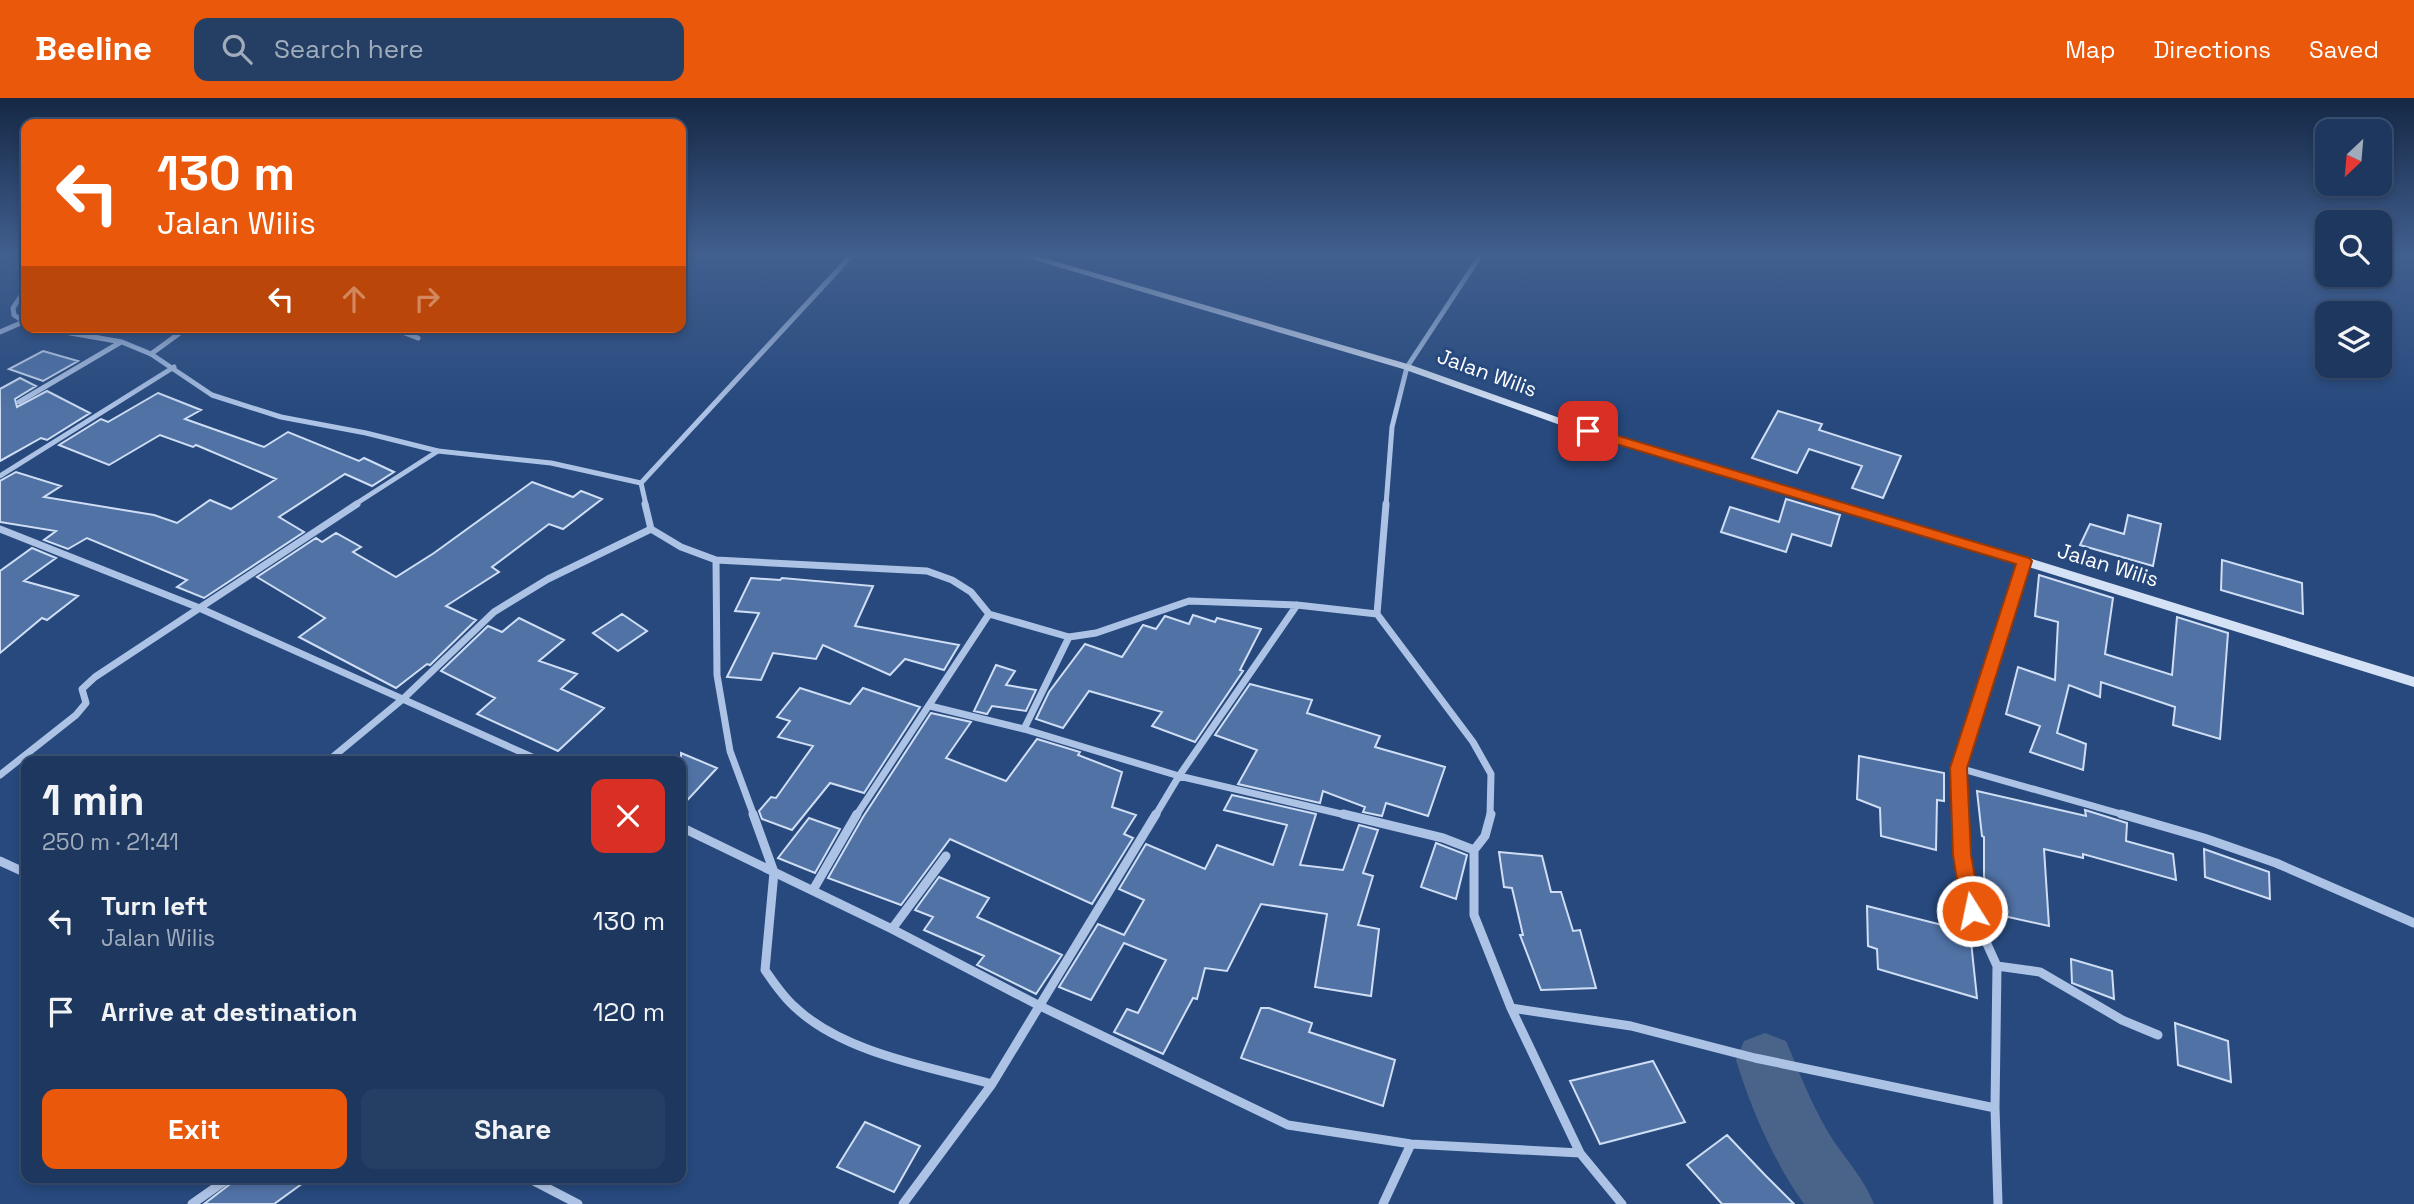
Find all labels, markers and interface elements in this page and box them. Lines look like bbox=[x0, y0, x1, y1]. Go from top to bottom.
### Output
search box bbox=[194, 18, 684, 81]
text: Beeline bbox=[35, 28, 152, 70]
icon: search bbox=[218, 30, 256, 68]
text: Search here bbox=[274, 32, 424, 66]
text: Map bbox=[2065, 34, 2115, 65]
text: Directions bbox=[2153, 34, 2271, 65]
text: Saved bbox=[2309, 34, 2379, 65]
north arrow bbox=[2315, 119, 2392, 196]
map controls bbox=[2315, 119, 2392, 378]
text: 130 m bbox=[157, 142, 295, 204]
icon: left bbox=[42, 147, 133, 238]
text: Jalan Wilis bbox=[157, 203, 316, 243]
button: search bbox=[2315, 210, 2392, 287]
icon: left bbox=[262, 280, 300, 318]
icon: ahead bbox=[335, 280, 373, 318]
icon: right bbox=[408, 280, 446, 318]
button: layers bbox=[2315, 301, 2392, 378]
street label: Jalan Wilis bbox=[1434, 342, 1541, 403]
pin bbox=[1558, 401, 1618, 461]
icon: arrive bbox=[1569, 412, 1607, 450]
street label: Jalan Wilis bbox=[2054, 536, 2162, 593]
text: 1 min bbox=[42, 774, 145, 827]
button: close bbox=[591, 779, 665, 853]
text: 250 m · 21:41 bbox=[42, 827, 179, 857]
position arrow bbox=[1935, 874, 2009, 948]
text: Turn left bbox=[101, 889, 208, 923]
icon: left bbox=[42, 902, 80, 940]
text: 130 m bbox=[593, 904, 665, 938]
text: Jalan Wilis bbox=[101, 923, 215, 953]
icon: arrive bbox=[42, 993, 80, 1031]
text: Arrive at destination bbox=[101, 995, 358, 1029]
text: 120 m bbox=[593, 995, 665, 1029]
button: Exit bbox=[42, 1089, 347, 1169]
button: Share bbox=[361, 1089, 665, 1169]

